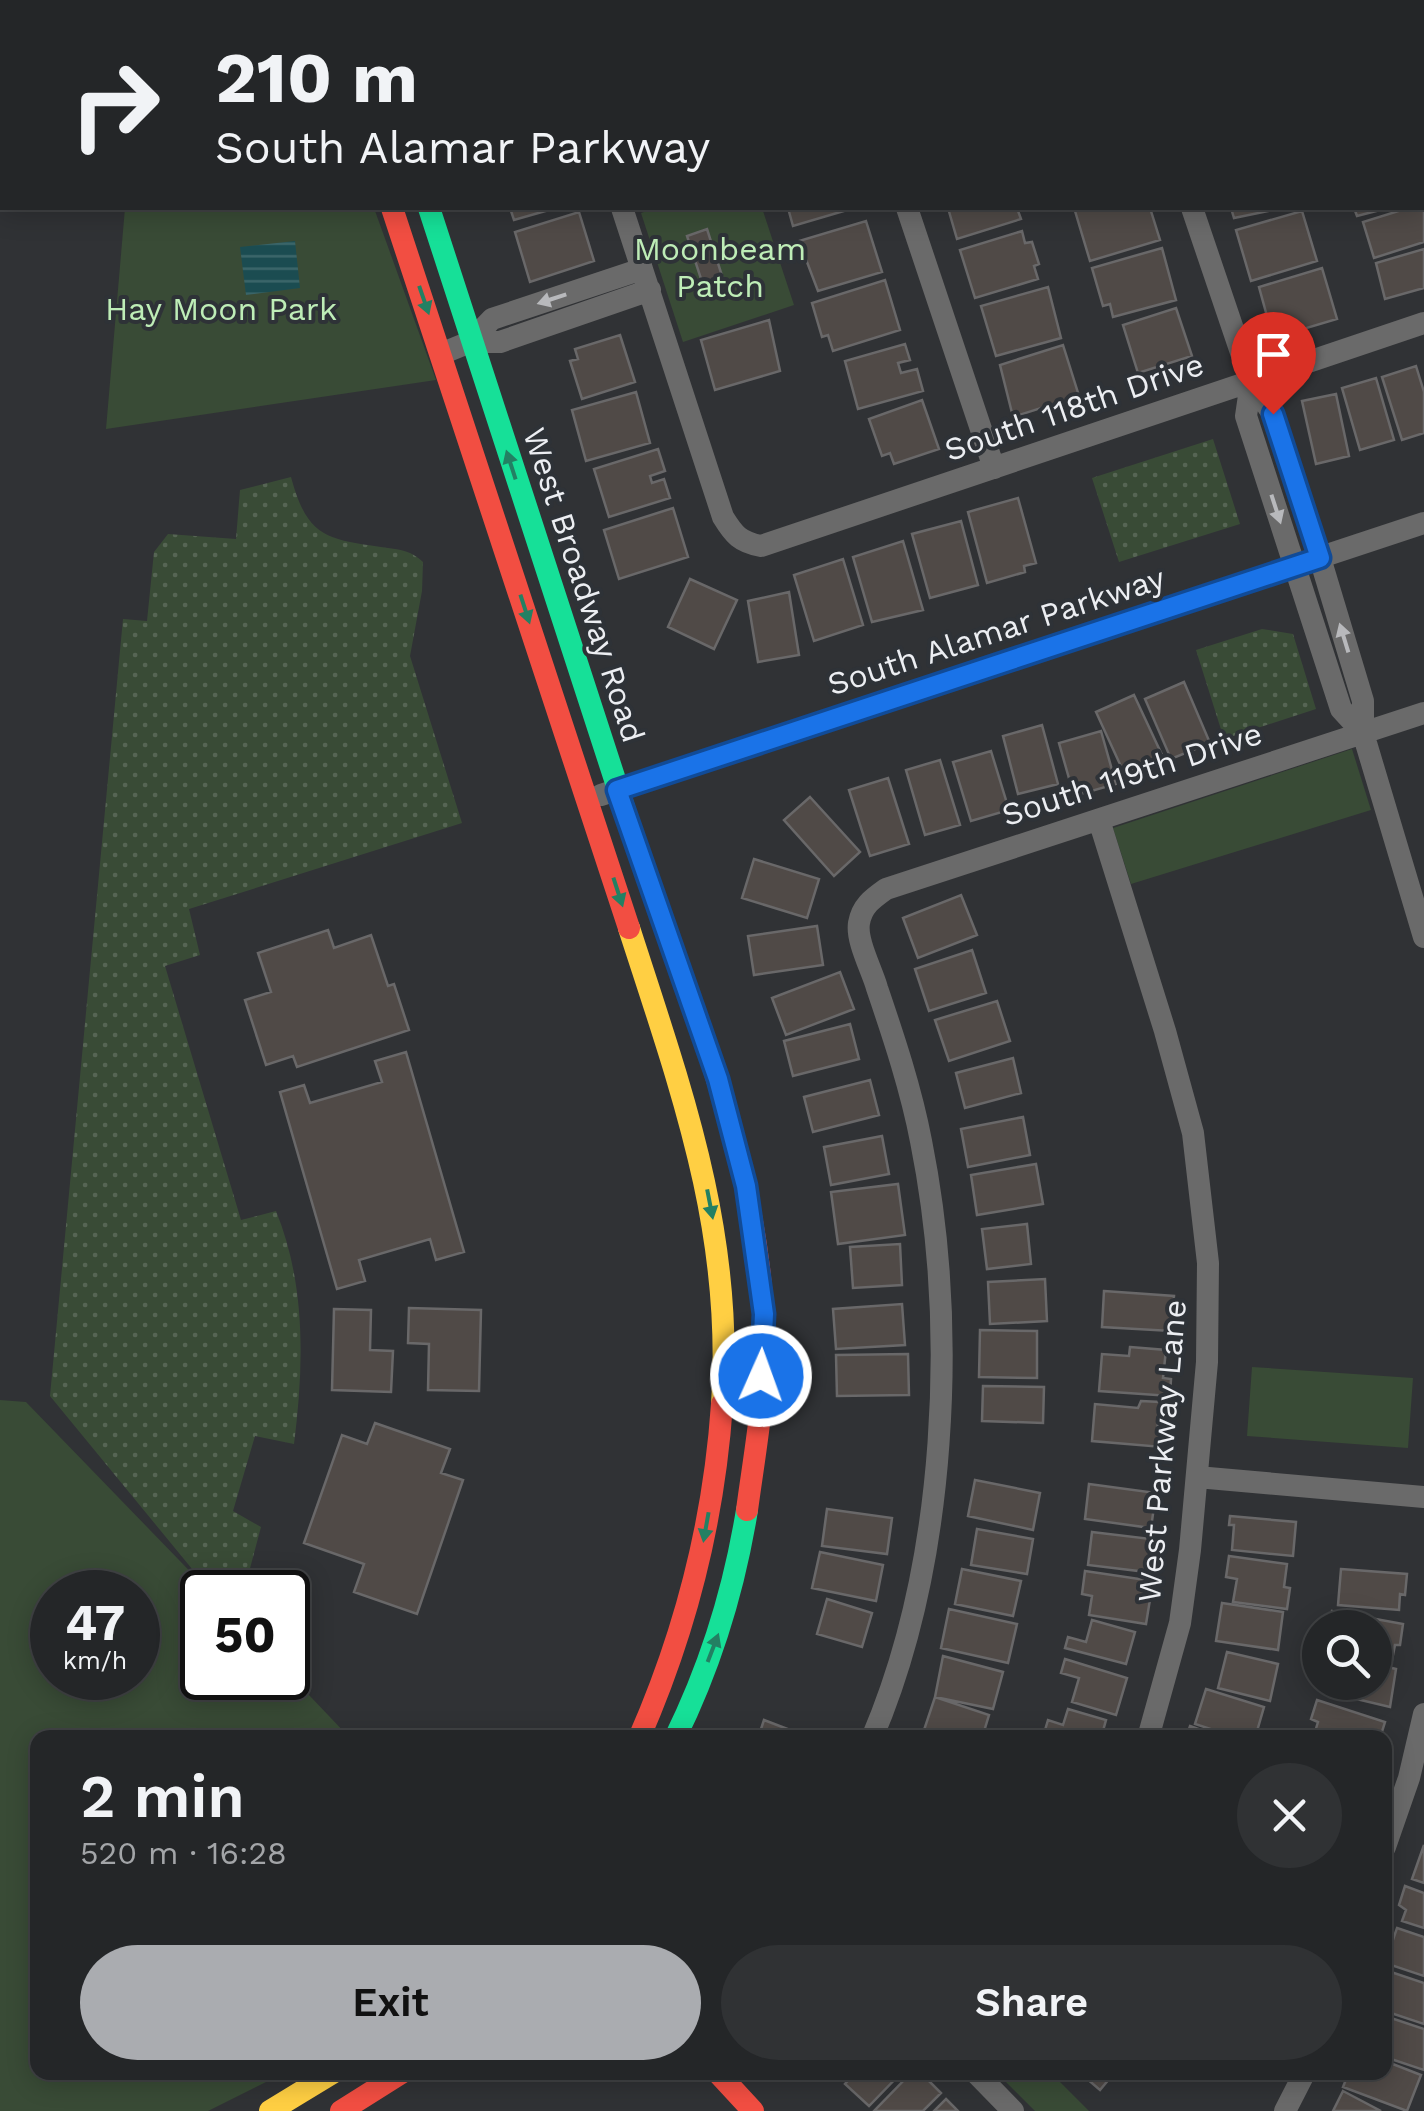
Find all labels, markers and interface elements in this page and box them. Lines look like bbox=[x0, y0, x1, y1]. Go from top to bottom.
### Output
text: 210 m bbox=[215, 37, 418, 119]
icon: right bbox=[50, 40, 180, 170]
text: South Alamar Parkway bbox=[215, 121, 710, 174]
park label: Moonbeam Patch bbox=[634, 230, 806, 305]
one-way arrow bbox=[418, 285, 433, 315]
park label: Hay Moon Park bbox=[105, 290, 337, 328]
one-way arrow bbox=[537, 293, 567, 308]
pin bbox=[1231, 312, 1316, 415]
icon: arrive bbox=[1246, 327, 1301, 382]
street label: South 118th Drive bbox=[940, 345, 1208, 469]
street label: West Broadway Road bbox=[515, 423, 653, 747]
one-way arrow bbox=[502, 449, 517, 479]
one-way arrow bbox=[1269, 494, 1284, 525]
street label: South Alamar Parkway bbox=[823, 558, 1170, 703]
one-way arrow bbox=[519, 594, 534, 624]
one-way arrow bbox=[1336, 622, 1351, 653]
street label: South 119th Drive bbox=[997, 714, 1267, 834]
one-way arrow bbox=[612, 878, 627, 908]
one-way arrow bbox=[702, 1189, 718, 1220]
street label: West Parkway Lane bbox=[1130, 1298, 1194, 1604]
position arrow bbox=[709, 1324, 813, 1428]
one-way arrow bbox=[697, 1511, 713, 1542]
speed limit sign: 50 bbox=[180, 1570, 310, 1700]
text: 47 bbox=[65, 1593, 125, 1652]
map controls bbox=[1302, 1610, 1392, 1700]
button: search bbox=[1302, 1610, 1392, 1700]
one-way arrow bbox=[706, 1632, 721, 1662]
text: km/h bbox=[63, 1646, 127, 1675]
text: 2 min bbox=[80, 1761, 245, 1832]
button: close bbox=[1237, 1763, 1342, 1868]
text: 520 m · 16:28 bbox=[80, 1834, 287, 1872]
button: Exit bbox=[80, 1945, 701, 2060]
button: Share bbox=[721, 1945, 1342, 2060]

